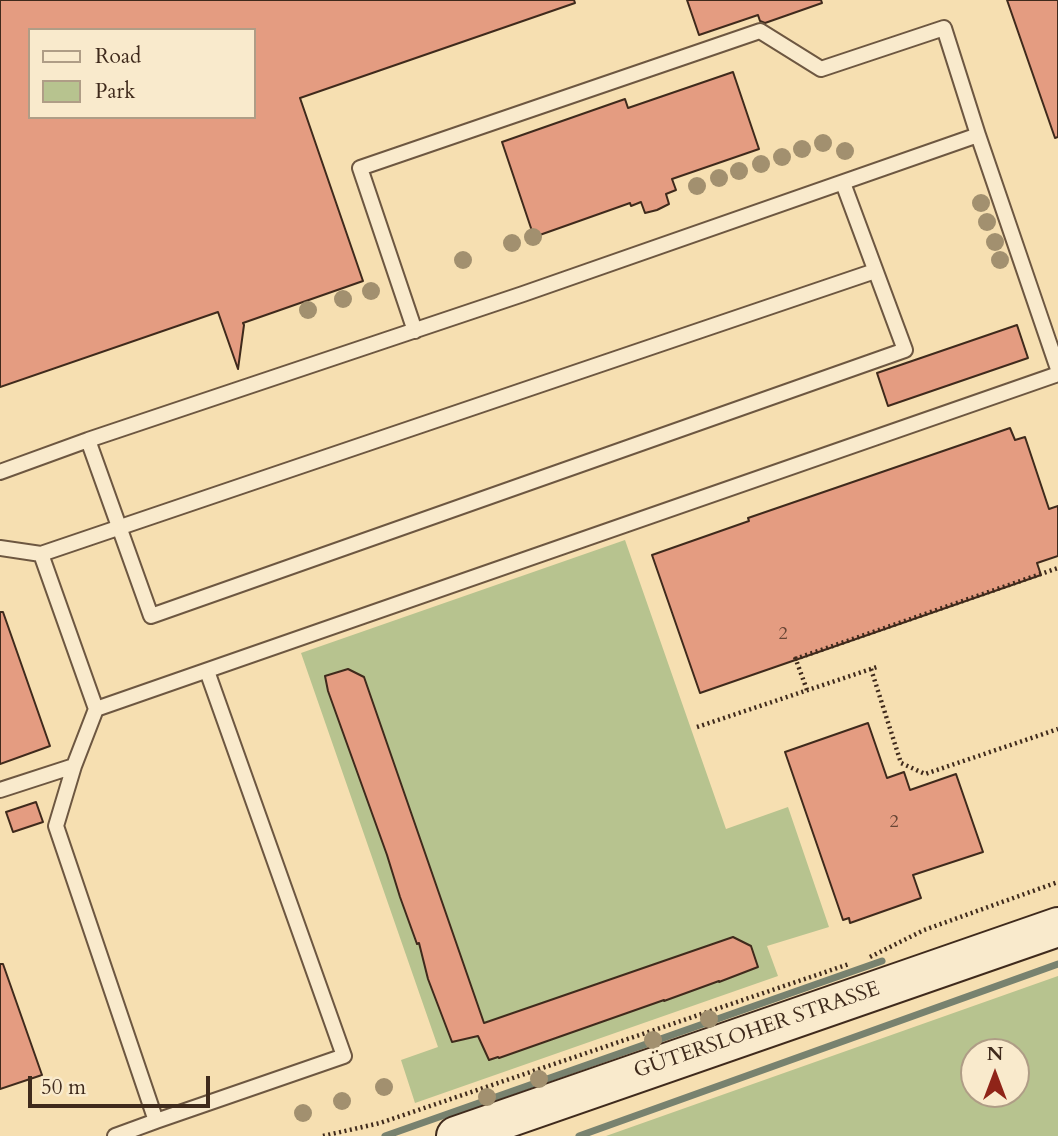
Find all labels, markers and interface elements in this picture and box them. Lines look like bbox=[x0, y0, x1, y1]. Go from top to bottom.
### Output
legend bbox=[28, 28, 256, 119]
text: Road bbox=[95, 42, 141, 71]
text: Park bbox=[95, 77, 135, 106]
house number: 2 bbox=[778, 624, 788, 646]
house number: 2 bbox=[889, 812, 899, 834]
street label: GÜTERSLOHER STRASSE bbox=[631, 977, 883, 1085]
north arrow bbox=[960, 1038, 1030, 1108]
text: N bbox=[987, 1041, 1003, 1067]
scale bar bbox=[32, 1062, 214, 1106]
text: 50 m bbox=[41, 1073, 86, 1102]

